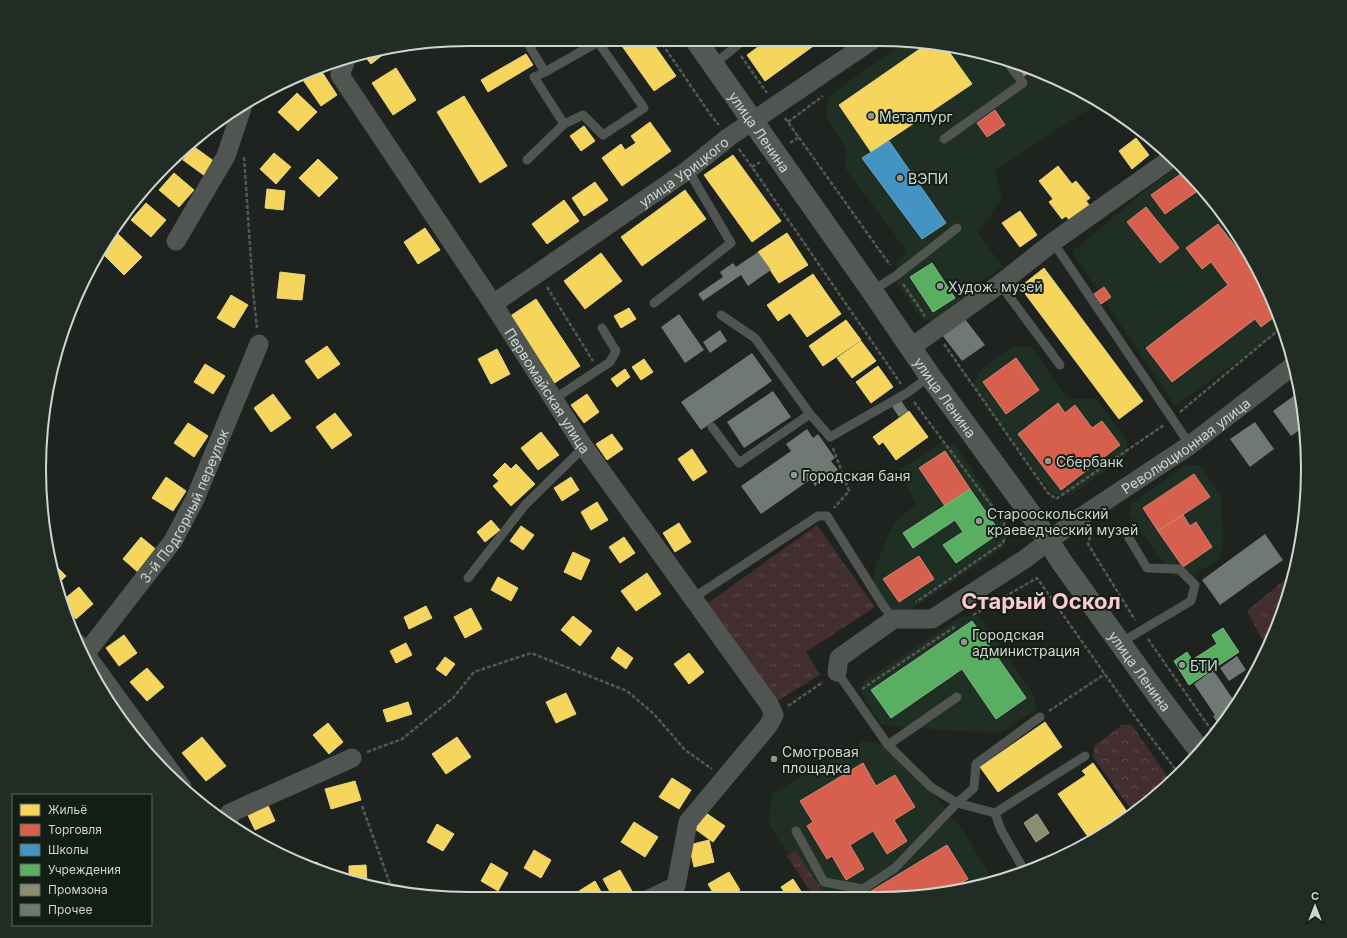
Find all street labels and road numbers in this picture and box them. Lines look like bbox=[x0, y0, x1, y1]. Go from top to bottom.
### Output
street label: улица Ленина bbox=[726, 88, 794, 175]
street label: улица Урицкого bbox=[635, 133, 732, 210]
street label: Первомайская улица bbox=[502, 324, 594, 456]
street label: улица Ленина bbox=[911, 354, 980, 441]
street label: Революционная улица bbox=[1118, 394, 1253, 497]
street label: 3-й Подгорный переулок bbox=[135, 426, 232, 586]
street label: улица Ленина bbox=[1105, 627, 1175, 714]

